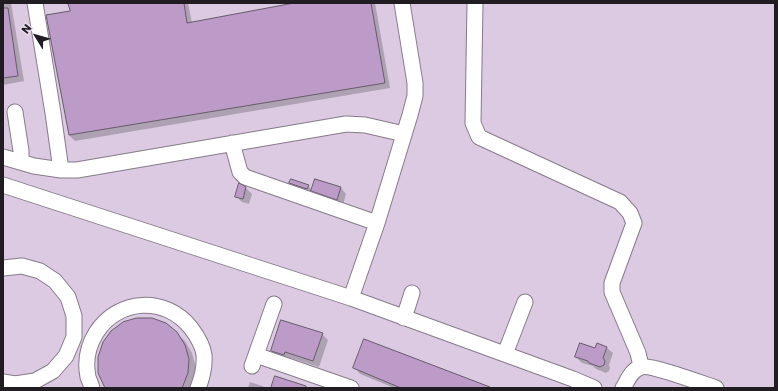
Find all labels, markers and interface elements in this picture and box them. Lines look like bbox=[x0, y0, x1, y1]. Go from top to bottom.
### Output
north arrow bbox=[16, 16, 56, 56]
text: N bbox=[18, 21, 35, 37]

